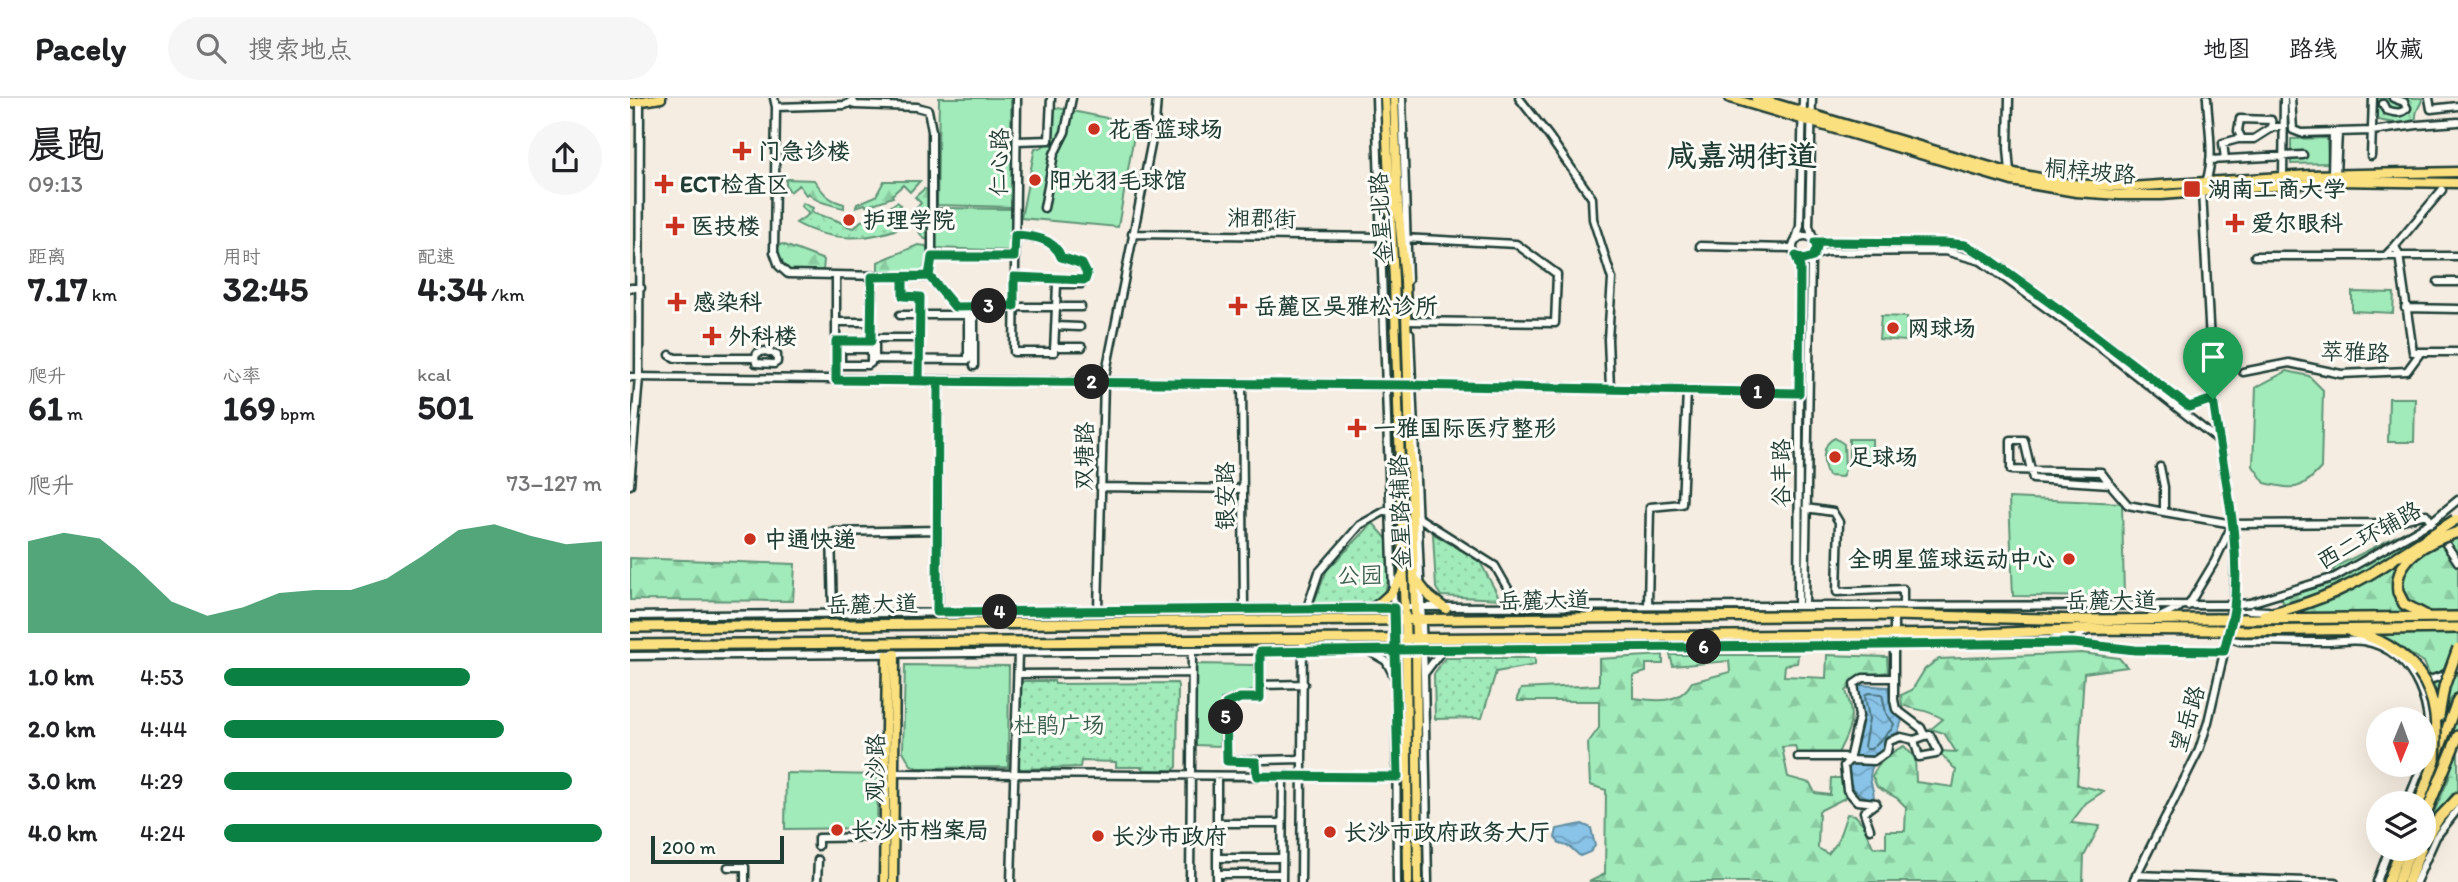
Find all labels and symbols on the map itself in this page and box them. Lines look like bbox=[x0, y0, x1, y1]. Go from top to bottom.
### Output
place label: 花香篮球场 bbox=[1108, 115, 1223, 143]
marker: 花香篮球场 bbox=[1086, 121, 1102, 137]
street label: 仁心路 bbox=[984, 127, 1014, 197]
place label: 门急诊楼 bbox=[758, 137, 850, 165]
district label: 咸嘉湖街道 bbox=[1667, 137, 1817, 174]
marker: 门急诊楼 bbox=[732, 141, 752, 161]
street label: 桐梓坡路 bbox=[2043, 153, 2137, 189]
place label: 阳光羽毛球馆 bbox=[1049, 166, 1187, 194]
place label: ECT检查区 bbox=[680, 170, 789, 198]
street label: 金星北路 bbox=[1364, 171, 1398, 265]
marker: 阳光羽毛球馆 bbox=[1027, 172, 1043, 188]
marker: ECT检查区 bbox=[654, 174, 674, 194]
place label: 湖南工商大学 bbox=[2208, 175, 2346, 203]
marker: 湖南工商大学 bbox=[2182, 179, 2202, 199]
street label: 湘郡街 bbox=[1227, 203, 1297, 233]
place label: 护理学院 bbox=[863, 206, 955, 234]
place label: 爱尔眼科 bbox=[2251, 209, 2343, 237]
place label: 医技楼 bbox=[691, 212, 760, 240]
marker: 护理学院 bbox=[841, 212, 857, 228]
marker: 爱尔眼科 bbox=[2225, 213, 2245, 233]
marker: 医技楼 bbox=[665, 216, 685, 236]
place label: 感染科 bbox=[693, 288, 762, 316]
pin: 3 bbox=[972, 288, 1006, 324]
marker: 感染科 bbox=[667, 292, 687, 312]
place label: 岳麓区吴雅松诊所 bbox=[1254, 292, 1438, 320]
marker: 岳麓区吴雅松诊所 bbox=[1228, 296, 1248, 316]
place label: 网球场 bbox=[1907, 314, 1976, 342]
marker: 网球场 bbox=[1885, 320, 1901, 336]
place label: 外科楼 bbox=[728, 322, 797, 350]
marker: 外科楼 bbox=[702, 326, 722, 346]
pin bbox=[2183, 327, 2243, 399]
street label: 萃雅路 bbox=[2320, 337, 2390, 367]
pin: 2 bbox=[1074, 364, 1110, 400]
pin: 1 bbox=[1740, 374, 1776, 410]
place label: 一雅国际医疗整形 bbox=[1373, 414, 1557, 442]
marker: 一雅国际医疗整形 bbox=[1347, 418, 1367, 438]
street label: 双塘路 bbox=[1069, 421, 1099, 491]
street label: 谷丰路 bbox=[1767, 439, 1795, 508]
place label: 足球场 bbox=[1849, 443, 1918, 471]
marker: 足球场 bbox=[1827, 449, 1843, 465]
street label: 金星路辅路 bbox=[1384, 454, 1416, 570]
street label: 银安路 bbox=[1211, 462, 1239, 531]
street label: 西二环辅路 bbox=[2312, 495, 2426, 575]
place label: 中通快递 bbox=[764, 525, 856, 553]
marker: 中通快递 bbox=[742, 531, 758, 547]
place label: 全明星篮球运动中心 bbox=[1848, 545, 2055, 573]
marker: 全明星篮球运动中心 bbox=[2061, 551, 2077, 567]
park label: 公园 bbox=[1337, 561, 1383, 589]
street label: 岳麓大道 bbox=[1498, 585, 1590, 615]
street label: 岳麓大道 bbox=[2065, 586, 2157, 614]
street label: 岳麓大道 bbox=[826, 589, 918, 619]
pin: 4 bbox=[982, 594, 1018, 630]
pin: 6 bbox=[1686, 630, 1722, 664]
street label: 望岳路 bbox=[2164, 682, 2210, 756]
pin: 5 bbox=[1208, 700, 1244, 734]
north arrow bbox=[2366, 707, 2436, 777]
park label: 杜鹃广场 bbox=[1013, 711, 1105, 739]
street label: 观沙路 bbox=[860, 733, 890, 803]
place label: 长沙市档案局 bbox=[851, 816, 989, 844]
place label: 长沙市政府政务大厅 bbox=[1344, 818, 1551, 846]
marker: 长沙市档案局 bbox=[829, 822, 845, 838]
place label: 长沙市政府 bbox=[1112, 822, 1227, 850]
marker: 长沙市政府政务大厅 bbox=[1322, 824, 1338, 840]
marker: 长沙市政府 bbox=[1090, 828, 1106, 844]
scale bar bbox=[651, 833, 784, 865]

